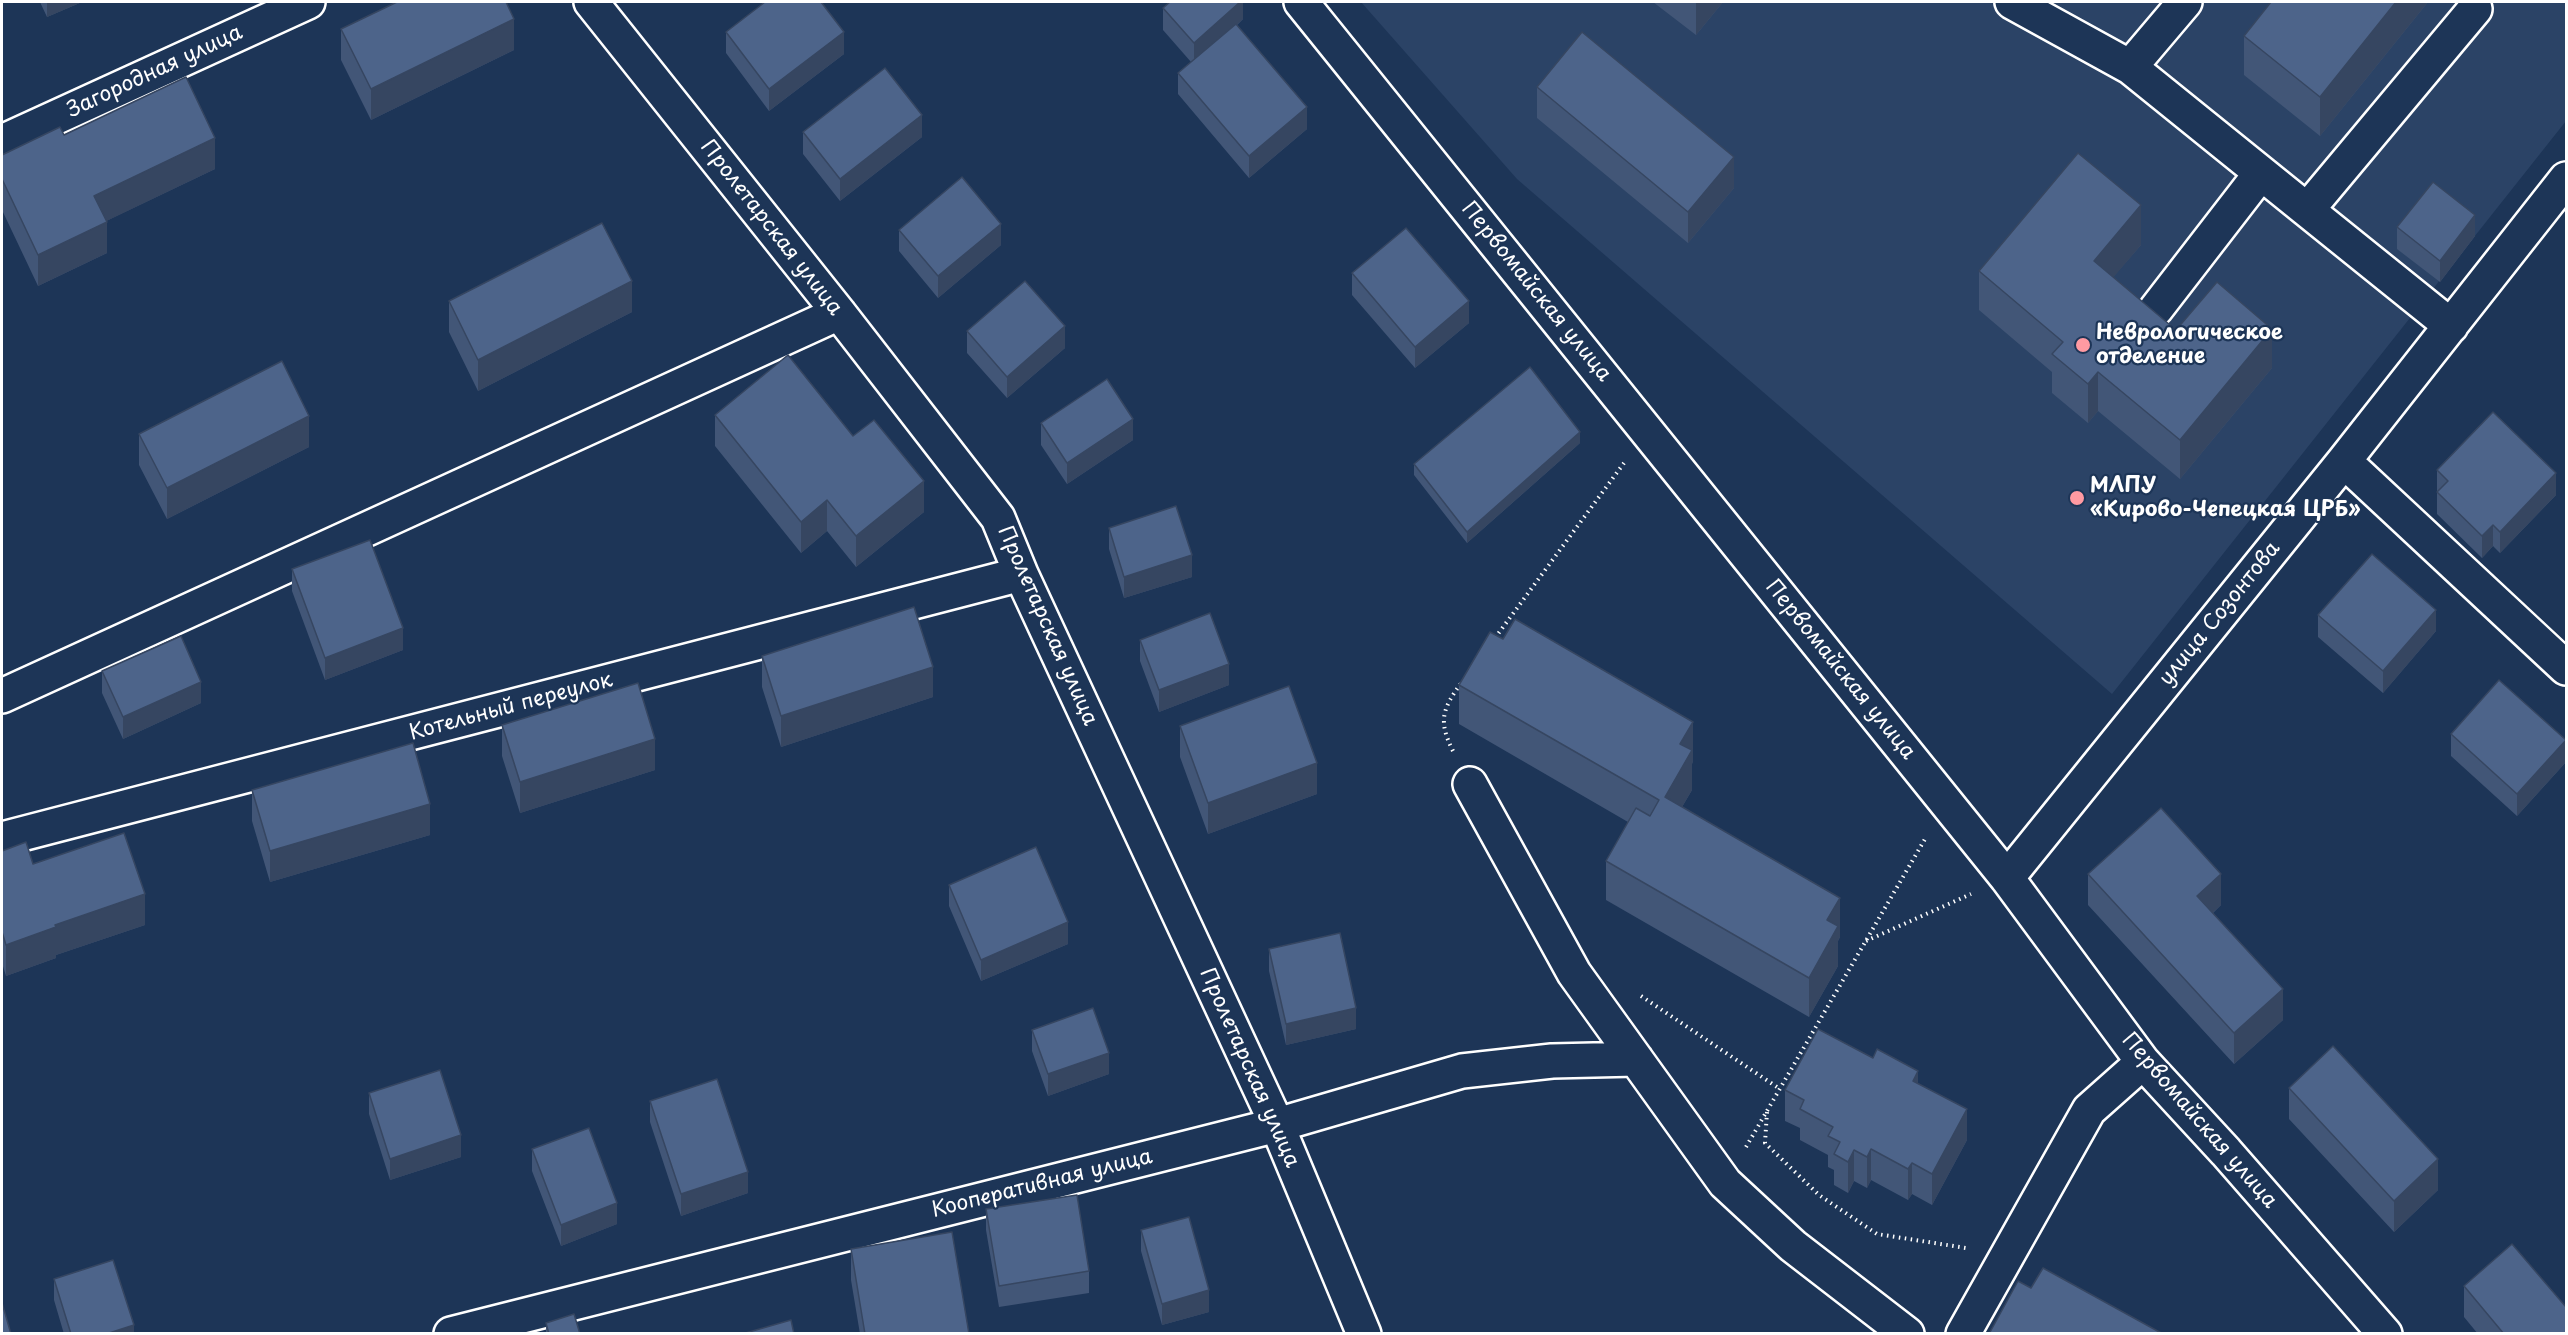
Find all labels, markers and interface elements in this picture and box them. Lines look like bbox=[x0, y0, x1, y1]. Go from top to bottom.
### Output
street label: Загородная улица bbox=[63, 20, 247, 124]
street label: Пролетарская улица bbox=[695, 135, 847, 321]
street label: Первомайская улица bbox=[1456, 197, 1616, 387]
place label: Неврологическое отделение bbox=[2096, 320, 2283, 370]
marker: Неврологическое отделение bbox=[2074, 336, 2092, 354]
place label: МЛПУ «Кирово-Чепецкая ЦРБ» bbox=[2090, 473, 2361, 523]
marker: МЛПУ «Кирово-Чепецкая ЦРБ» bbox=[2068, 489, 2086, 507]
street label: Пролетарская улица bbox=[992, 522, 1102, 730]
street label: улица Созонтова bbox=[2154, 537, 2286, 691]
street label: Первомайская улица bbox=[1760, 575, 1920, 765]
street label: Котельный переулок bbox=[407, 668, 615, 746]
street label: Пролетарская улица bbox=[1194, 964, 1304, 1172]
street label: Первомайская улица bbox=[2116, 1028, 2282, 1214]
street label: Кооперативная улица bbox=[929, 1144, 1155, 1224]

